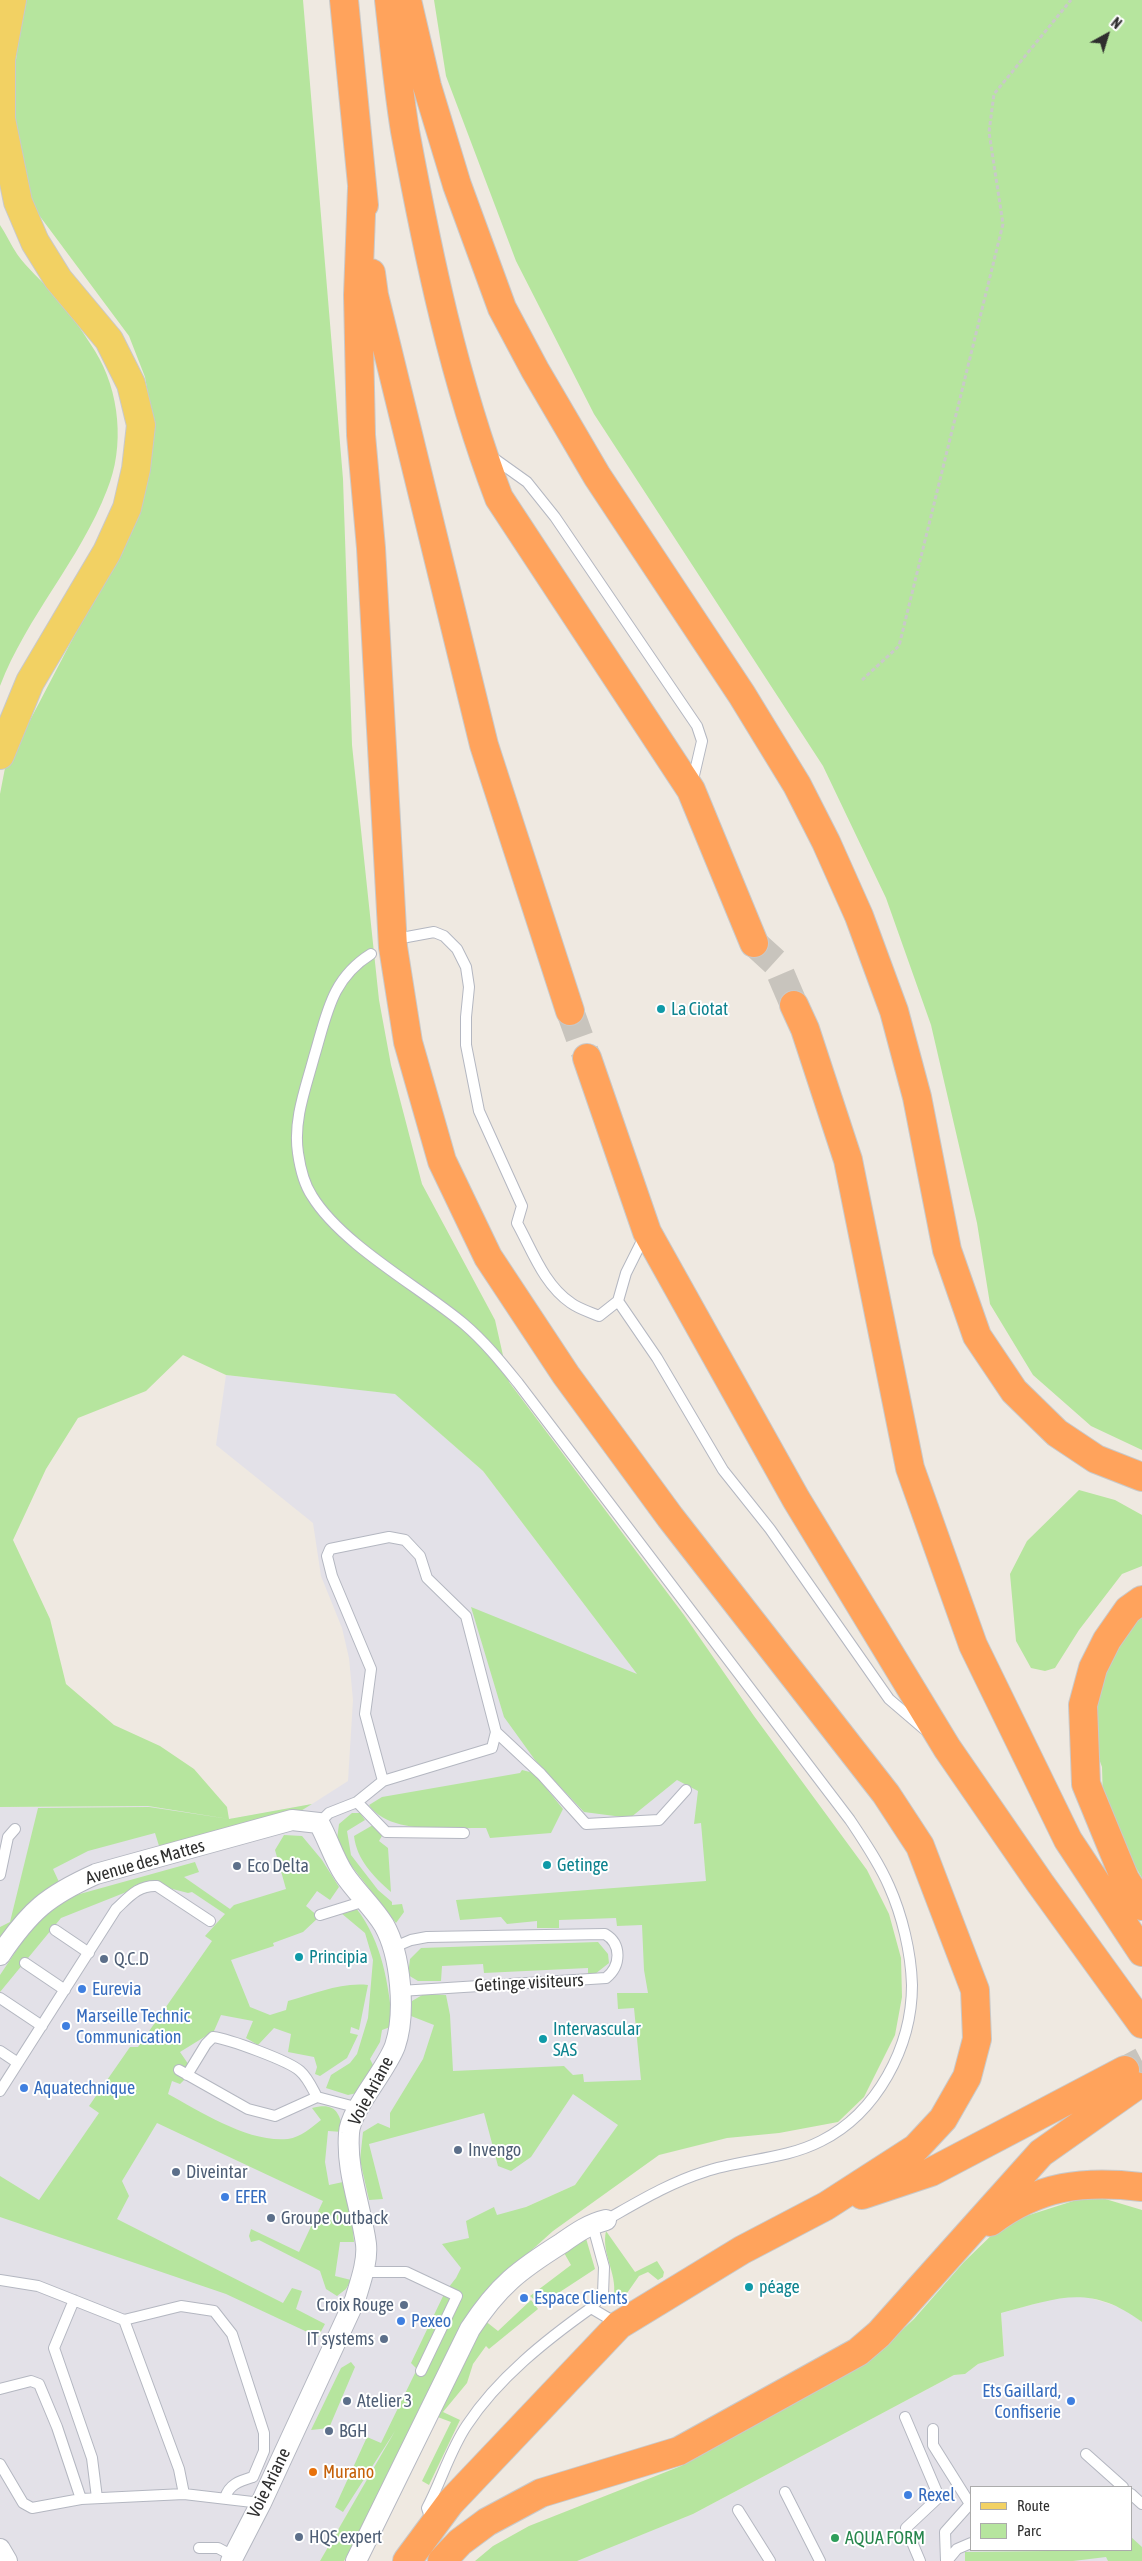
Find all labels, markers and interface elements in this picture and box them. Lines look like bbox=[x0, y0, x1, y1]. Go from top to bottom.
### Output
north arrow bbox=[1082, 10, 1132, 60]
text: N bbox=[1108, 15, 1125, 32]
place label: La Ciotat bbox=[671, 998, 728, 1020]
marker: La Ciotat bbox=[655, 1003, 667, 1015]
street label: Avenue des Mattes bbox=[83, 1835, 207, 1889]
place label: Getinge bbox=[557, 1854, 608, 1876]
place label: Eco Delta bbox=[247, 1855, 309, 1877]
marker: Getinge bbox=[541, 1859, 553, 1871]
marker: Eco Delta bbox=[231, 1860, 243, 1872]
place label: Principia bbox=[309, 1946, 368, 1968]
place label: Q.C.D bbox=[114, 1948, 149, 1970]
marker: Principia bbox=[293, 1951, 305, 1963]
marker: Q.C.D bbox=[98, 1953, 110, 1965]
street label: Getinge visiteurs bbox=[474, 1969, 584, 1997]
place label: Eurevia bbox=[92, 1978, 142, 2000]
marker: Eurevia bbox=[76, 1983, 88, 1995]
place label: Marseille Technic Communication bbox=[76, 2005, 190, 2048]
place label: Intervascular SAS bbox=[553, 2018, 641, 2060]
marker: Marseille Technic Communication bbox=[60, 2020, 72, 2032]
marker: Intervascular SAS bbox=[537, 2033, 549, 2045]
street label: Voie Ariane bbox=[344, 2053, 398, 2129]
place label: Aquatechnique bbox=[34, 2077, 135, 2099]
marker: Aquatechnique bbox=[18, 2082, 30, 2094]
place label: Invengo bbox=[468, 2139, 521, 2161]
marker: Invengo bbox=[452, 2144, 464, 2156]
place label: Diveintar bbox=[186, 2161, 247, 2183]
marker: Diveintar bbox=[170, 2166, 182, 2178]
place label: EFER bbox=[235, 2186, 267, 2208]
marker: EFER bbox=[219, 2191, 231, 2203]
place label: Groupe Outback bbox=[281, 2207, 388, 2229]
marker: Groupe Outback bbox=[265, 2212, 277, 2224]
place label: péage bbox=[759, 2276, 800, 2298]
marker: péage bbox=[743, 2281, 755, 2293]
place label: Espace Clients bbox=[534, 2287, 628, 2309]
marker: Espace Clients bbox=[518, 2292, 530, 2304]
place label: Croix Rouge bbox=[317, 2294, 394, 2316]
marker: Croix Rouge bbox=[398, 2299, 410, 2311]
place label: Pexeo bbox=[411, 2310, 451, 2332]
marker: Pexeo bbox=[395, 2315, 407, 2327]
place label: IT systems bbox=[306, 2328, 374, 2350]
marker: IT systems bbox=[378, 2333, 390, 2345]
place label: Ets Gaillard, Confiserie bbox=[982, 2380, 1061, 2422]
place label: Atelier 3 bbox=[357, 2390, 412, 2412]
marker: Atelier 3 bbox=[341, 2395, 353, 2407]
marker: Ets Gaillard, Confiserie bbox=[1065, 2395, 1077, 2407]
place label: BGH bbox=[339, 2420, 368, 2442]
marker: BGH bbox=[323, 2425, 335, 2437]
street label: Voie Ariane bbox=[243, 2445, 295, 2521]
place label: Murano bbox=[323, 2461, 374, 2483]
marker: Murano bbox=[307, 2466, 319, 2478]
place label: Rexel bbox=[918, 2484, 955, 2506]
legend bbox=[970, 2486, 1132, 2551]
marker: Rexel bbox=[902, 2489, 914, 2501]
text: Route bbox=[1017, 2497, 1050, 2514]
text: Parc bbox=[1017, 2522, 1041, 2539]
place label: HQS expert bbox=[309, 2526, 382, 2548]
place label: AQUA FORM bbox=[845, 2527, 925, 2549]
marker: HQS expert bbox=[293, 2531, 305, 2543]
marker: AQUA FORM bbox=[829, 2532, 841, 2544]

